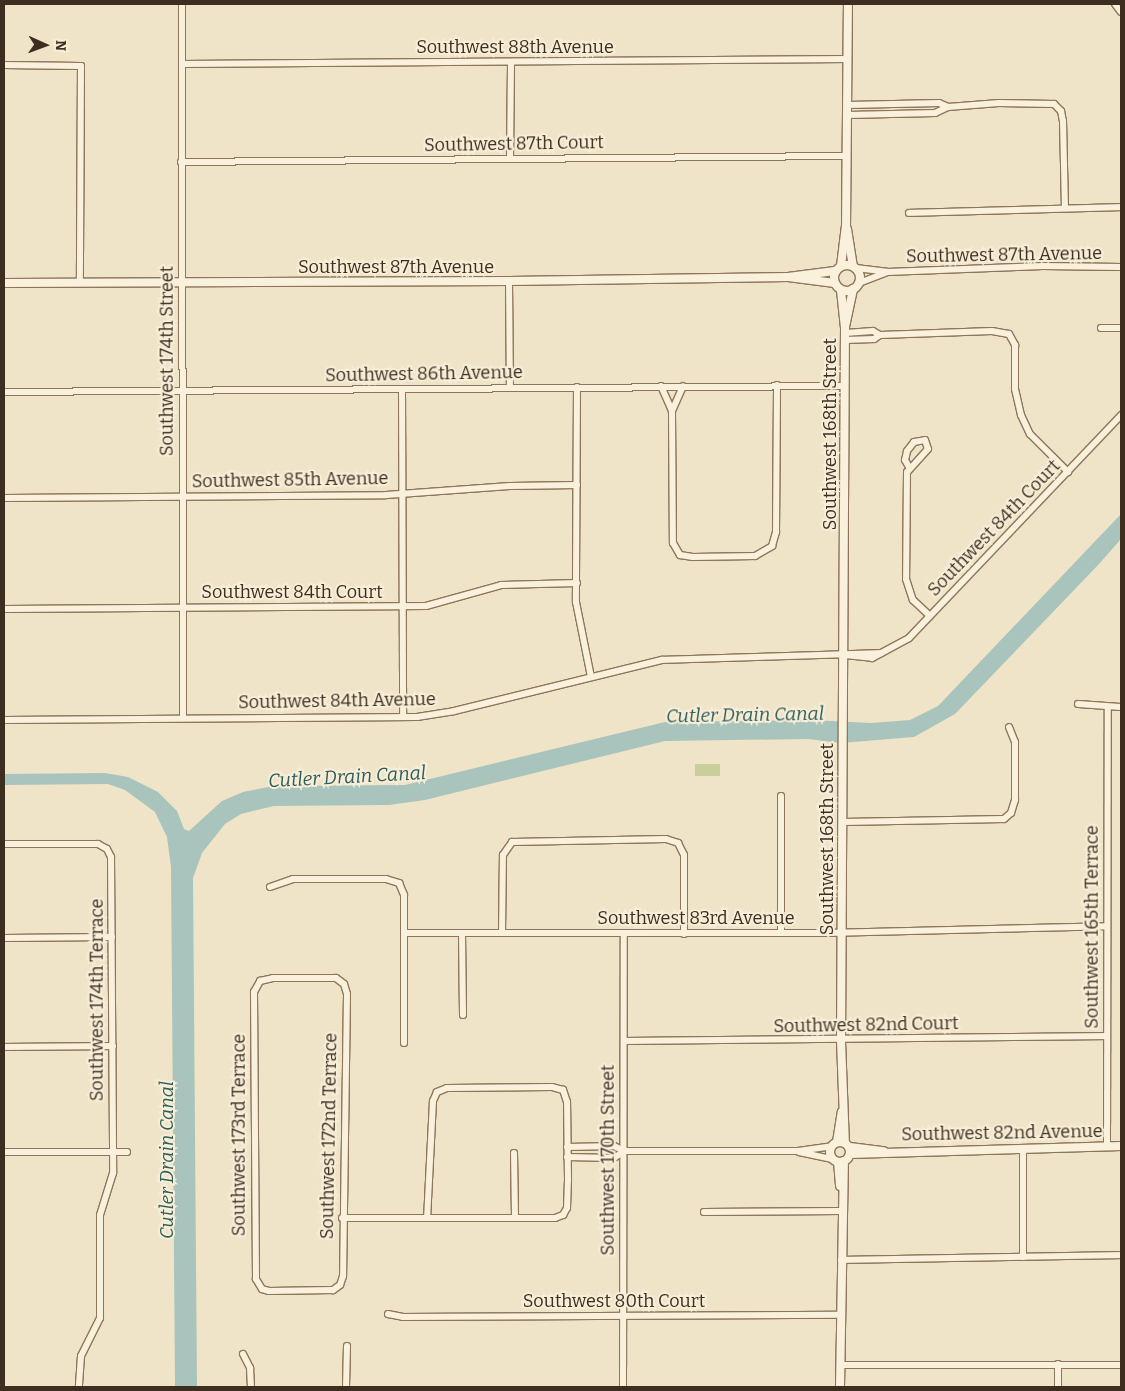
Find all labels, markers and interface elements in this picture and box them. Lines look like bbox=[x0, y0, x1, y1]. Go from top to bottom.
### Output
north arrow bbox=[20, 20, 70, 70]
street label: Southwest 88th Avenue bbox=[416, 36, 614, 58]
text: N bbox=[52, 40, 69, 51]
street label: Southwest 87th Court bbox=[424, 132, 604, 156]
street label: Southwest 87th Avenue bbox=[906, 242, 1102, 268]
street label: Southwest 87th Avenue bbox=[298, 256, 494, 278]
street label: Southwest 174th Street bbox=[156, 266, 178, 456]
street label: Southwest 168th Street bbox=[819, 338, 841, 530]
street label: Southwest 86th Avenue bbox=[325, 361, 523, 387]
street label: Southwest 84th Court bbox=[923, 455, 1065, 601]
street label: Southwest 85th Avenue bbox=[192, 467, 388, 493]
street label: Southwest 84th Court bbox=[201, 581, 383, 603]
street label: Southwest 84th Avenue bbox=[238, 688, 436, 714]
water label: Cutler Drain Canal bbox=[666, 702, 824, 728]
street label: Southwest 168th Street bbox=[816, 743, 838, 935]
water label: Cutler Drain Canal bbox=[268, 761, 426, 793]
street label: Southwest 165th Terrace bbox=[1081, 825, 1103, 1029]
street label: Southwest 174th Terrace bbox=[86, 899, 108, 1101]
street label: Southwest 83rd Avenue bbox=[597, 907, 795, 929]
street label: Southwest 82nd Court bbox=[773, 1013, 959, 1037]
street label: Southwest 172nd Terrace bbox=[316, 1033, 342, 1239]
street label: Southwest 173rd Terrace bbox=[228, 1034, 250, 1236]
street label: Southwest 170th Street bbox=[597, 1064, 619, 1256]
water label: Cutler Drain Canal bbox=[156, 1081, 178, 1239]
street label: Southwest 82nd Avenue bbox=[901, 1120, 1103, 1146]
street label: Southwest 80th Court bbox=[523, 1290, 705, 1312]

